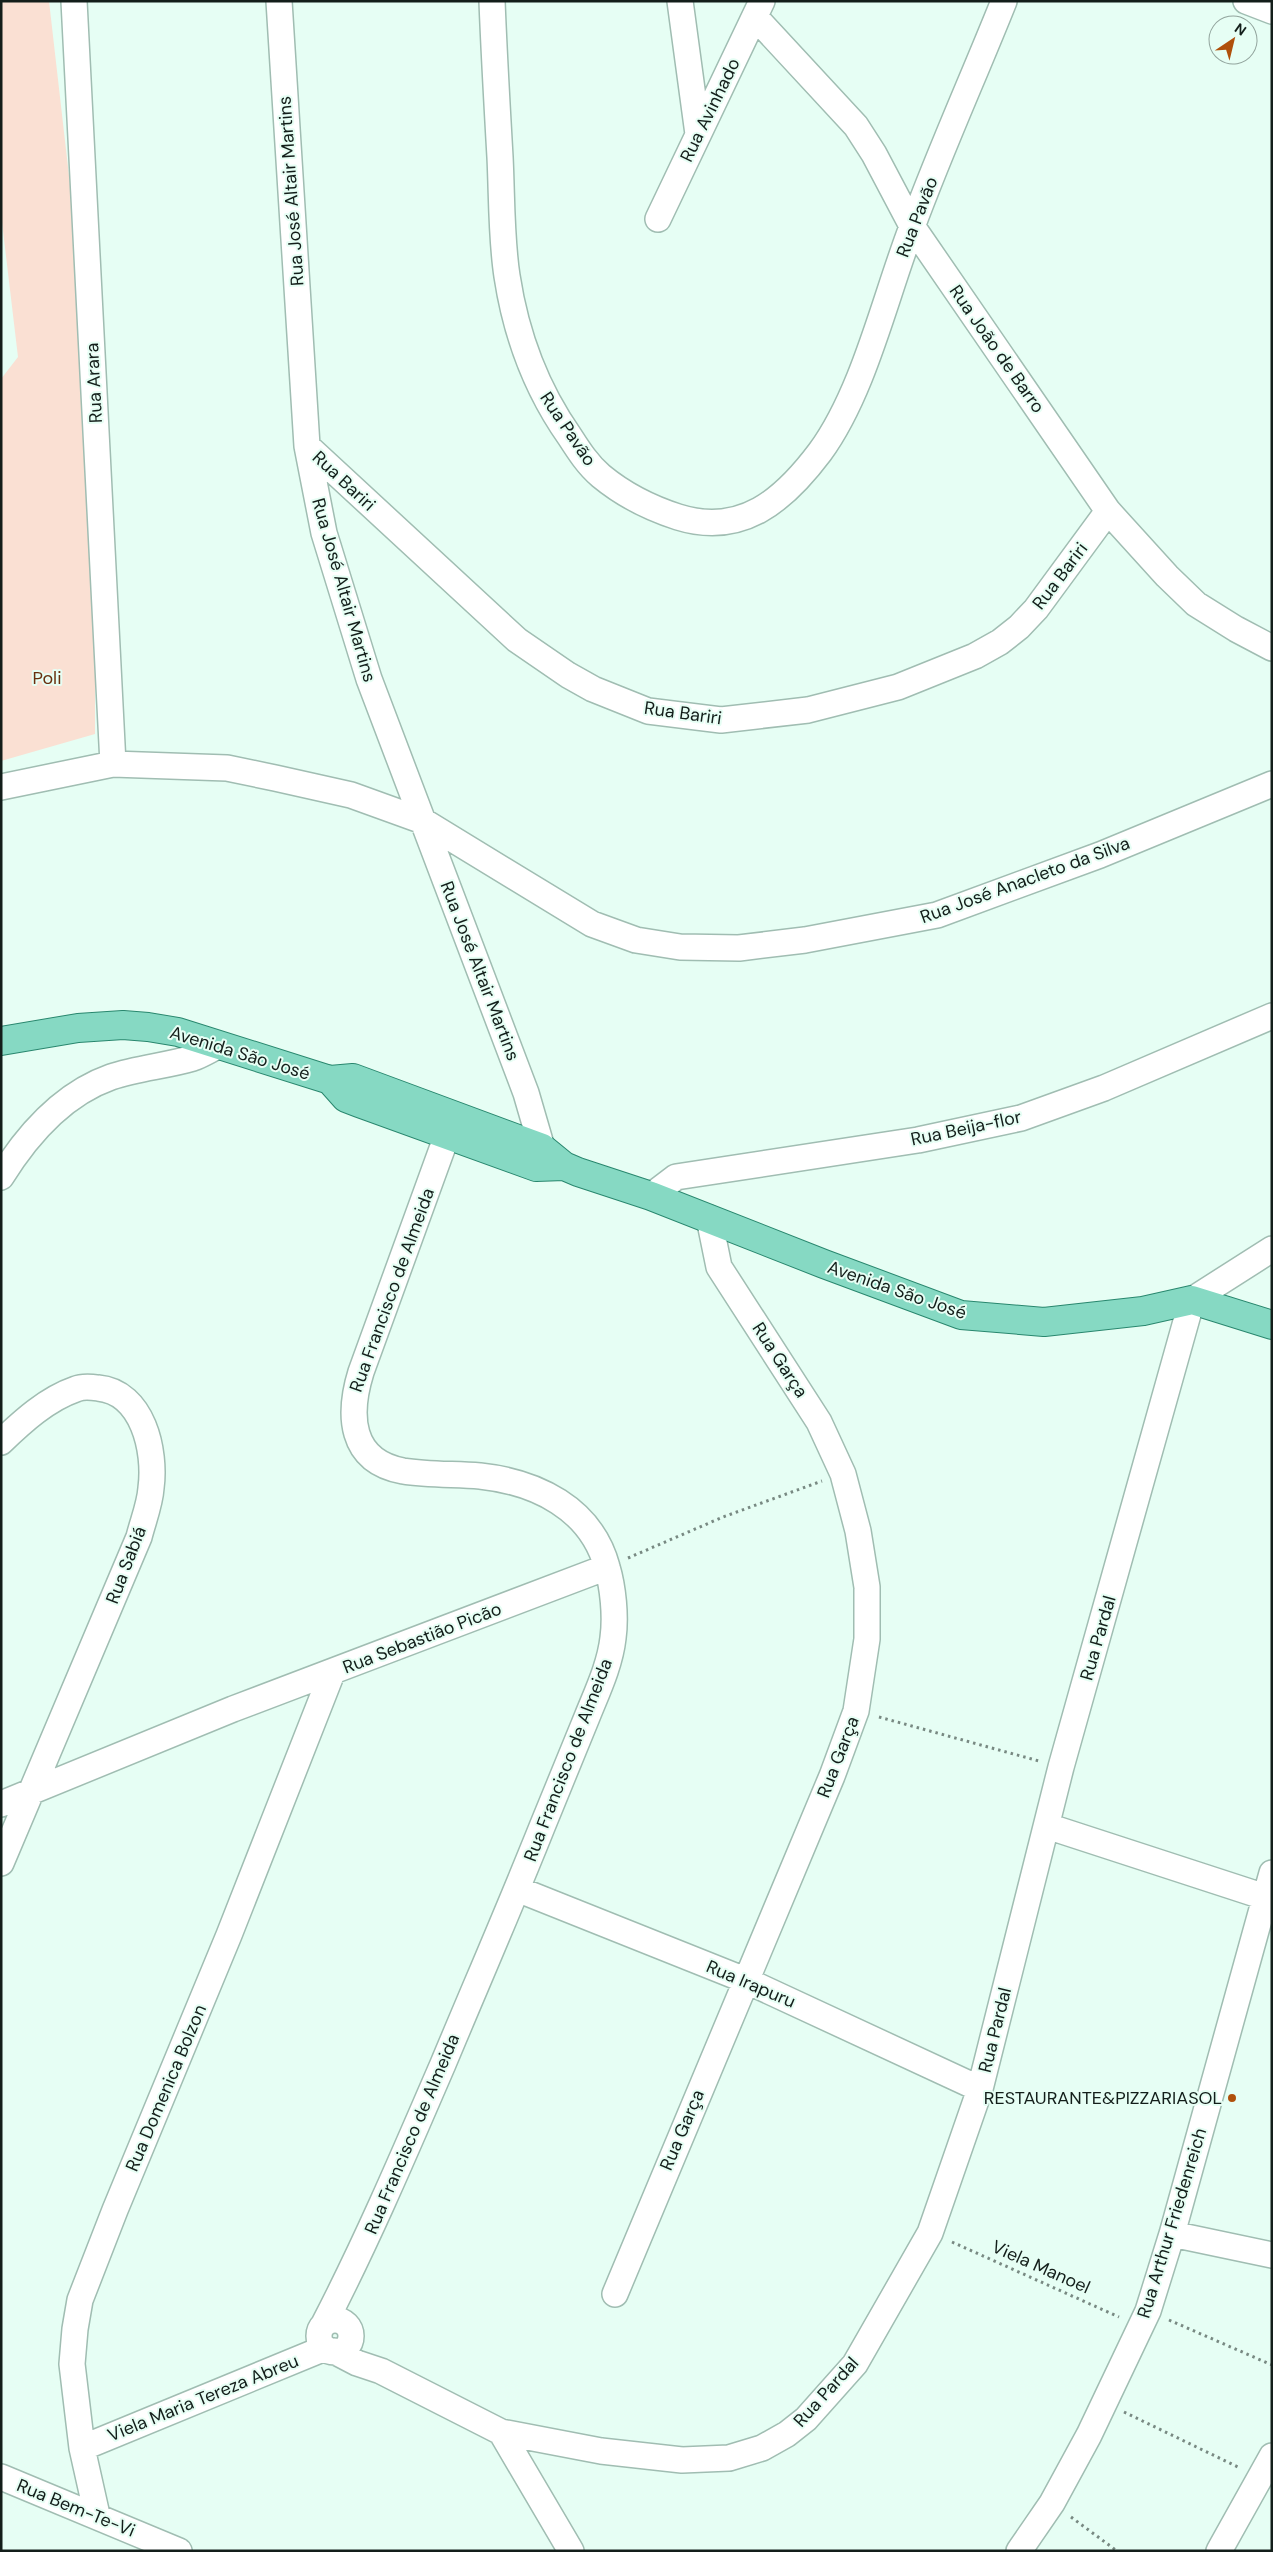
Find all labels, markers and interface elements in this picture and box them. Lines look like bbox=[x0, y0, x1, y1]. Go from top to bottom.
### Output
north arrow bbox=[1208, 15, 1258, 65]
text: N bbox=[1231, 19, 1250, 40]
street label: Rua Avinhado bbox=[674, 54, 746, 166]
street label: Rua José Altair Martins bbox=[272, 95, 310, 287]
street label: Rua Pavão bbox=[891, 173, 943, 261]
street label: Rua João de Barro bbox=[944, 280, 1050, 418]
street label: Rua Arara bbox=[80, 342, 108, 424]
street label: Rua Pavão bbox=[534, 387, 602, 471]
street label: Rua Bariri bbox=[307, 446, 381, 516]
street label: Rua José Altair Martins bbox=[306, 495, 382, 685]
street label: Rua Bariri bbox=[1027, 538, 1093, 614]
park label: Poli bbox=[33, 666, 61, 690]
street label: Rua Bariri bbox=[643, 696, 723, 730]
street label: Rua José Anacleto da Silva bbox=[917, 831, 1133, 929]
street label: Rua José Altair Martins bbox=[435, 878, 525, 1064]
street label: Avenida São José bbox=[167, 1020, 313, 1086]
street label: Rua Beija-flor bbox=[909, 1105, 1024, 1151]
street label: Rua Francisco de Almeida bbox=[344, 1185, 440, 1395]
street label: Avenida São José bbox=[824, 1255, 970, 1325]
street label: Rua Garça bbox=[747, 1318, 813, 1402]
street label: Rua Sabiá bbox=[100, 1523, 152, 1607]
street label: Rua Pardal bbox=[1074, 1593, 1122, 1683]
street label: Rua Sebastião Picão bbox=[339, 1597, 505, 1679]
street label: Rua Francisco de Almeida bbox=[518, 1655, 618, 1865]
street label: Rua Garça bbox=[811, 1713, 865, 1801]
street label: Rua Irapuru bbox=[703, 1954, 799, 2014]
street label: Rua Pardal bbox=[973, 1985, 1017, 2075]
street label: Rua Domenica Bolzon bbox=[120, 2001, 212, 2175]
street label: Rua Francisco de Almeida bbox=[359, 2030, 465, 2238]
street label: Rua Garça bbox=[654, 2086, 710, 2174]
place label: RESTAURANTE&PIZZARIASOL bbox=[984, 2086, 1222, 2110]
marker: RESTAURANTE&PIZZARIASOL bbox=[1226, 2092, 1238, 2104]
street label: Rua Arthur Friedenreich bbox=[1132, 2125, 1212, 2321]
street label: Viela Manoel bbox=[988, 2235, 1094, 2299]
street label: Viela Maria Tereza Abreu bbox=[104, 2349, 302, 2447]
street label: Rua Pardal bbox=[788, 2352, 864, 2432]
street label: Rua Bem-Te-Vi bbox=[13, 2473, 139, 2543]

